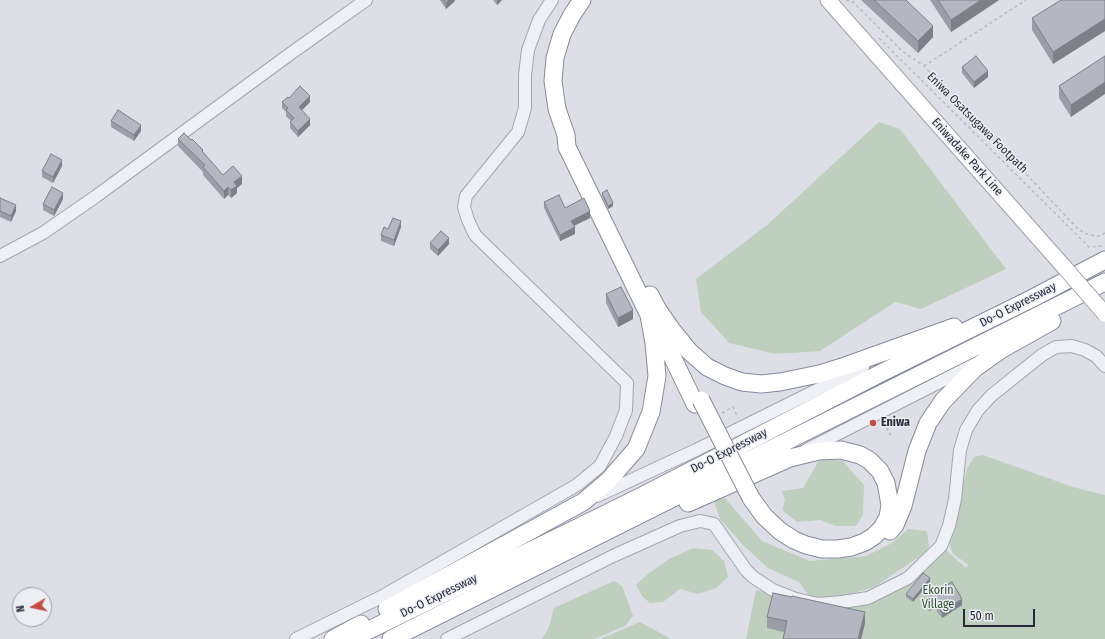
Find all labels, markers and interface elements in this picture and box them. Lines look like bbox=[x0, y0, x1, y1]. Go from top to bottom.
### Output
street label: Eniwa Osatsugawa Footpath bbox=[924, 70, 1030, 176]
street label: Eniwadake Park Line bbox=[928, 115, 1006, 199]
street label: Do-O Expressway bbox=[977, 280, 1059, 330]
place label: Eniwa bbox=[881, 416, 910, 430]
marker: Eniwa bbox=[868, 418, 878, 428]
street label: Do-O Expressway bbox=[688, 426, 770, 476]
street label: Do-O Expressway bbox=[398, 571, 480, 621]
park label: Ekorin Village bbox=[922, 584, 954, 612]
north arrow bbox=[12, 587, 52, 627]
scale bar bbox=[965, 601, 1037, 627]
text: N bbox=[14, 605, 28, 613]
text: 50 m bbox=[970, 609, 994, 623]

